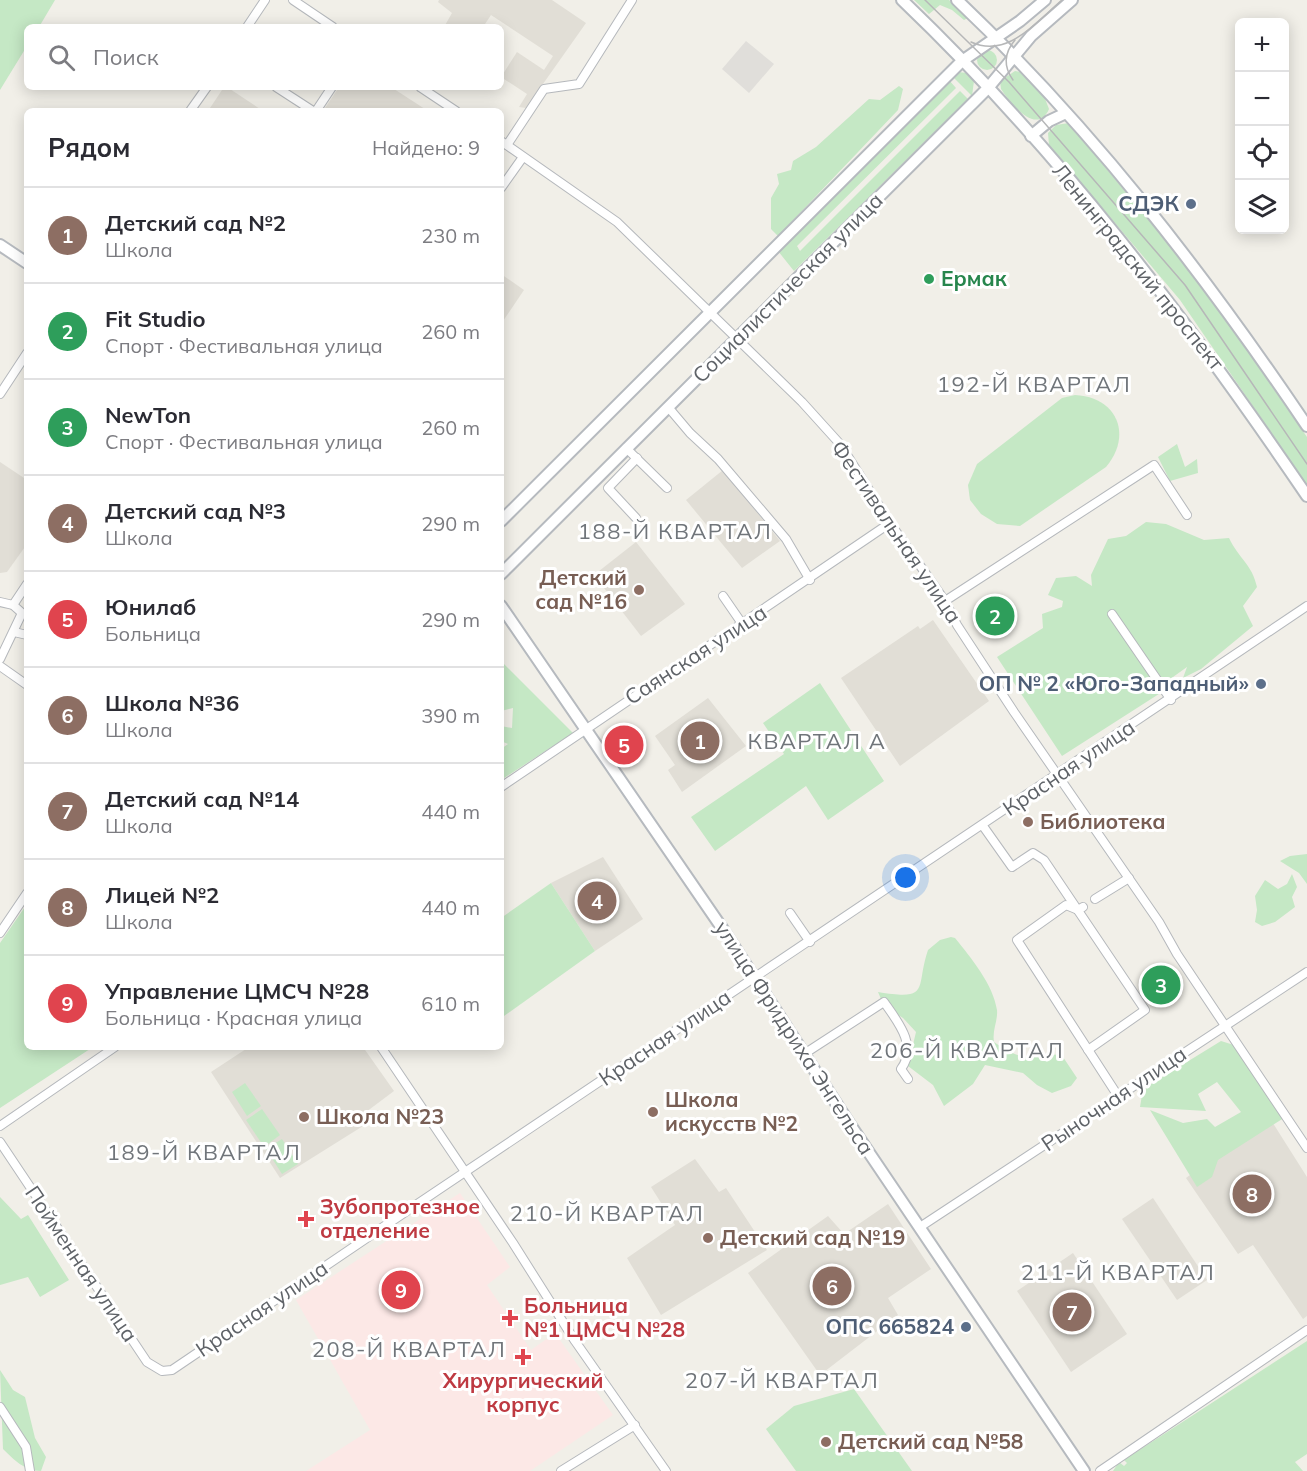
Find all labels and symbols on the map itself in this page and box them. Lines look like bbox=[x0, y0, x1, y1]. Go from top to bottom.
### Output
street label: Ленинградский проспект bbox=[1047, 158, 1230, 375]
street label: Социалистическая улица bbox=[687, 187, 888, 388]
place label: СДЭК bbox=[1118, 190, 1180, 216]
marker: СДЭК bbox=[1184, 197, 1198, 211]
place label: Ермак bbox=[941, 265, 1008, 291]
marker: Ермак bbox=[922, 272, 936, 286]
district label: 192-Й КВАРТАЛ bbox=[937, 370, 1131, 398]
street label: Фестивальная улица bbox=[826, 435, 968, 628]
district label: 188-Й КВАРТАЛ bbox=[578, 517, 772, 545]
place label: Детский сад №16 bbox=[535, 564, 627, 614]
marker: Детский сад №16 bbox=[632, 583, 646, 597]
pin: 2 bbox=[976, 594, 1014, 638]
street label: Саянская улица bbox=[620, 599, 771, 710]
place label: ОП № 2 «Юго-Западный» bbox=[979, 670, 1249, 696]
marker: ОП № 2 «Юго-Западный» bbox=[1254, 677, 1268, 691]
street label: Красная улица bbox=[998, 713, 1139, 821]
pin: 1 bbox=[680, 718, 720, 764]
pin: 5 bbox=[604, 722, 644, 768]
district label: КВАРТАЛ А bbox=[747, 727, 887, 755]
place label: Библиотека bbox=[1040, 808, 1166, 834]
marker: Библиотека bbox=[1021, 815, 1035, 829]
your location bbox=[891, 863, 920, 892]
pin: 4 bbox=[578, 878, 616, 924]
street label: улица Фридриха Энгельса bbox=[710, 916, 880, 1159]
pin: 3 bbox=[1142, 962, 1180, 1008]
street label: Красная улица bbox=[594, 983, 735, 1091]
district label: 206-Й КВАРТАЛ bbox=[870, 1036, 1064, 1064]
street label: Рыночная улица bbox=[1036, 1040, 1191, 1156]
place label: Школа искусств №2 bbox=[665, 1086, 798, 1136]
place label: Школа №23 bbox=[316, 1103, 444, 1129]
marker: Школа искусств №2 bbox=[646, 1105, 660, 1119]
marker: Школа №23 bbox=[297, 1110, 311, 1124]
district label: 189-Й КВАРТАЛ bbox=[107, 1138, 301, 1166]
pin: 8 bbox=[1232, 1172, 1272, 1216]
street label: Пойменная улица bbox=[20, 1180, 144, 1346]
place label: Зубопротезное отделение bbox=[320, 1193, 480, 1243]
district label: 210-Й КВАРТАЛ bbox=[510, 1199, 704, 1227]
marker: Зубопротезное отделение bbox=[297, 1210, 315, 1228]
place label: Детский сад №19 bbox=[720, 1224, 905, 1250]
marker: Детский сад №19 bbox=[701, 1231, 715, 1245]
street label: Красная улица bbox=[191, 1254, 332, 1362]
district label: 211-Й КВАРТАЛ bbox=[1021, 1258, 1215, 1286]
pin: 6 bbox=[812, 1264, 852, 1308]
pin: 9 bbox=[382, 1268, 420, 1312]
pin: 7 bbox=[1052, 1290, 1092, 1334]
place label: Больница №1 ЦМСЧ №28 bbox=[524, 1292, 685, 1342]
marker: Больница №1 ЦМСЧ №28 bbox=[501, 1309, 519, 1327]
place label: ОПС 665824 bbox=[826, 1313, 954, 1339]
marker: ОПС 665824 bbox=[959, 1320, 973, 1334]
district label: 208-Й КВАРТАЛ bbox=[312, 1335, 506, 1363]
marker: Хирургический корпус bbox=[514, 1348, 532, 1366]
district label: 207-Й КВАРТАЛ bbox=[685, 1366, 879, 1394]
place label: Хирургический корпус bbox=[442, 1367, 603, 1417]
place label: Детский сад №58 bbox=[838, 1428, 1023, 1454]
marker: Детский сад №58 bbox=[819, 1435, 833, 1449]

